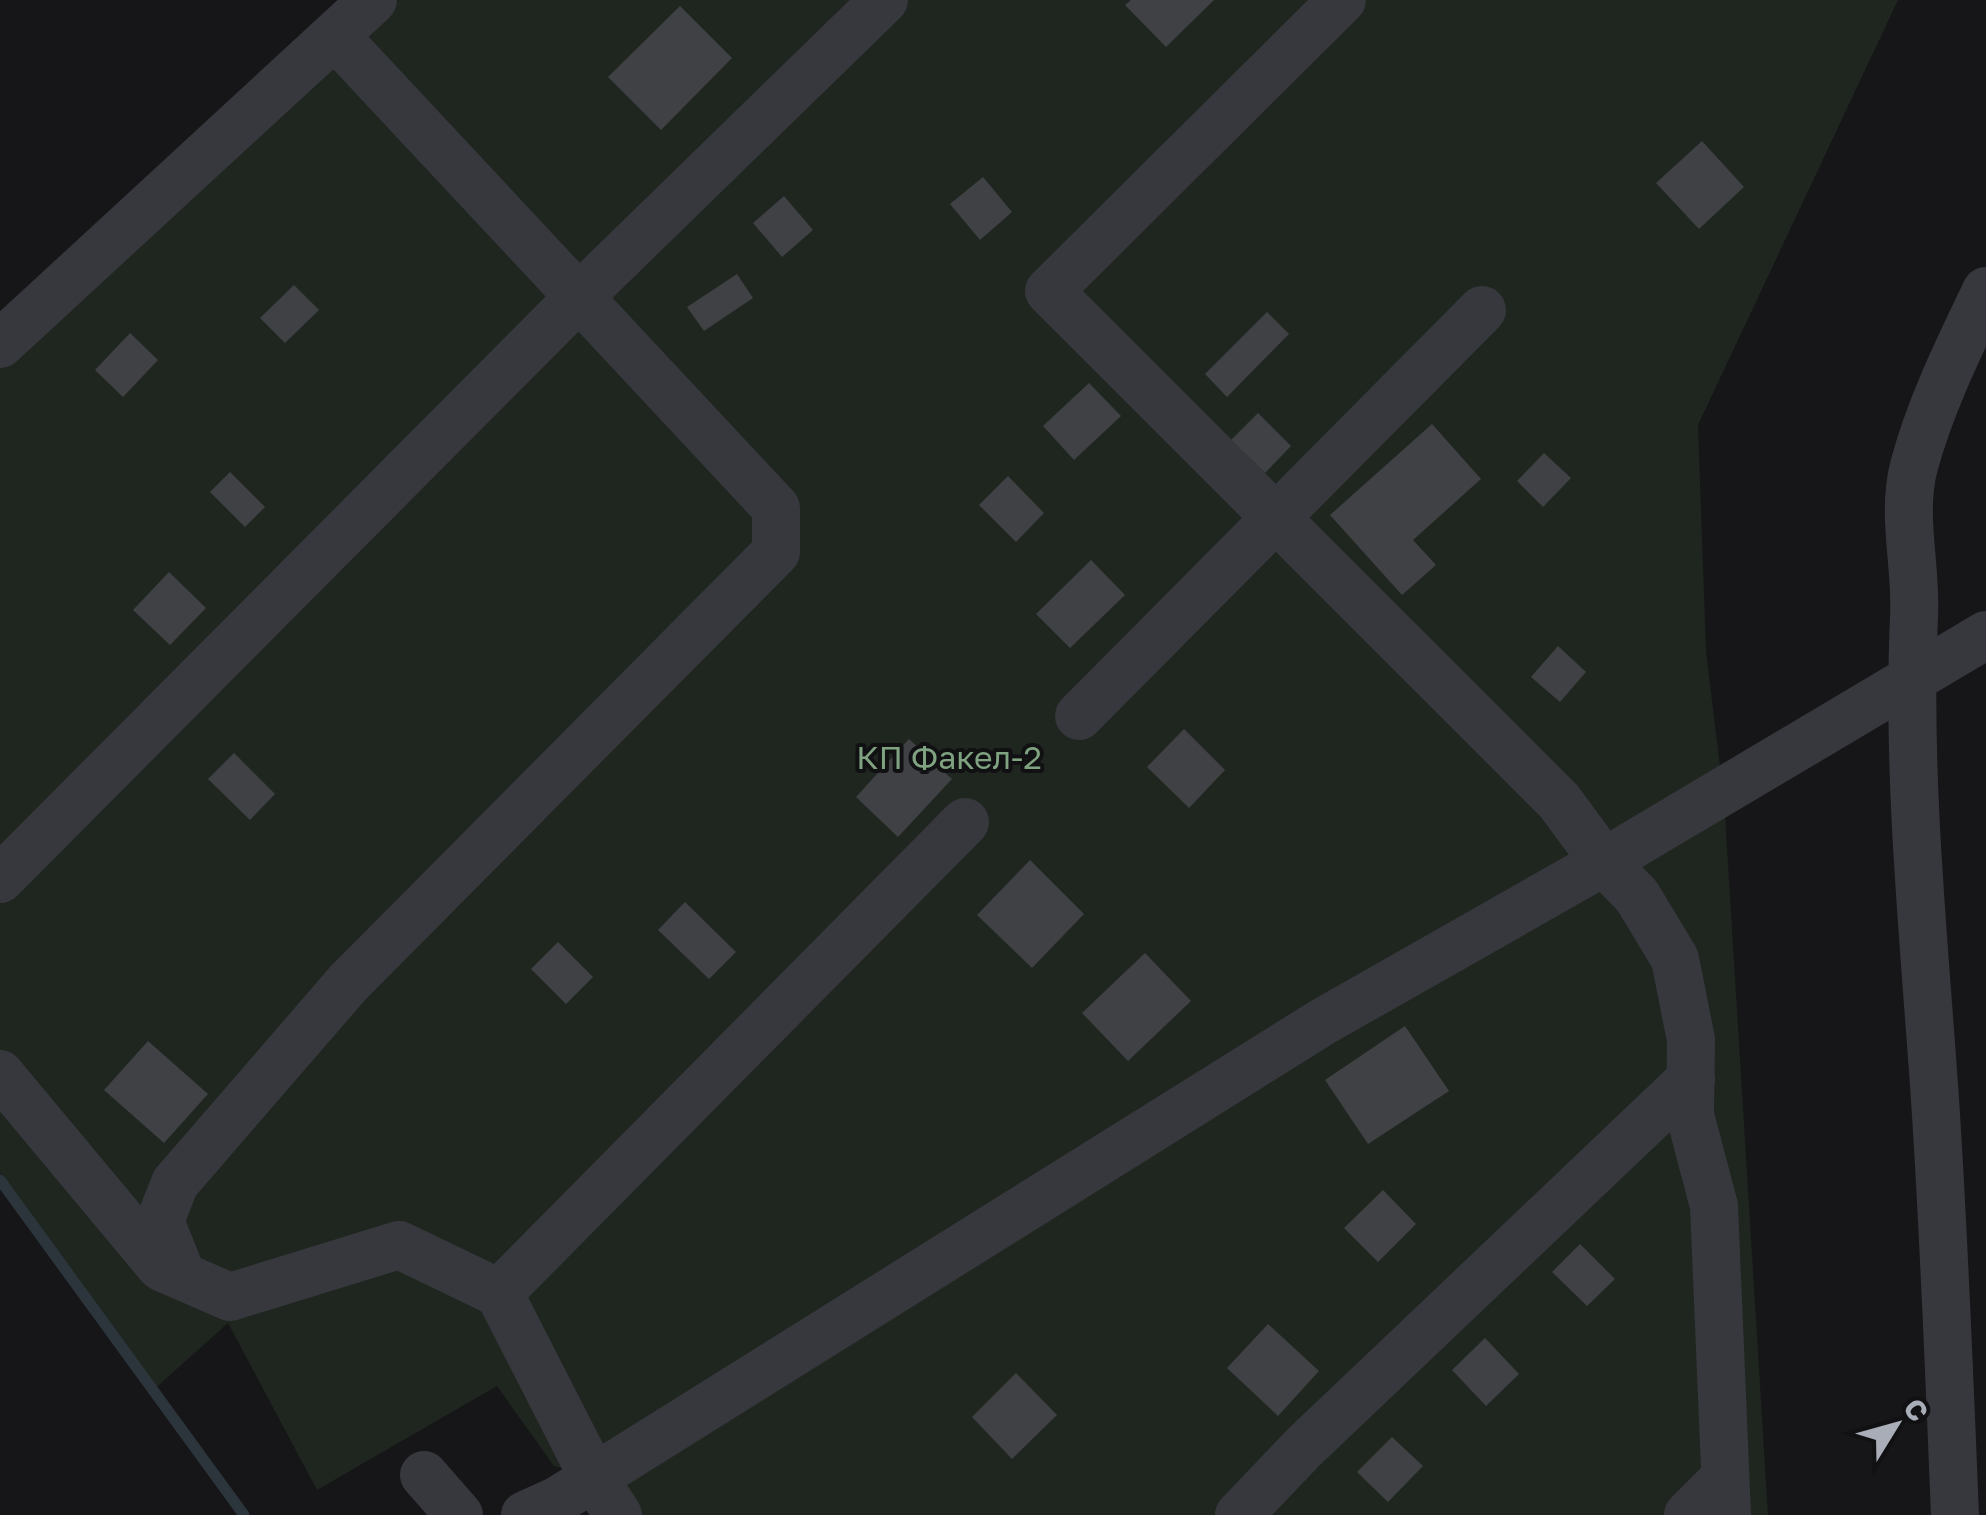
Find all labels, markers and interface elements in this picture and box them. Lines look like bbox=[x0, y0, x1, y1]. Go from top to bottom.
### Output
park label: КП Факел-2 bbox=[856, 738, 1042, 776]
north arrow bbox=[1846, 1375, 1946, 1475]
text: С bbox=[1897, 1392, 1936, 1428]

